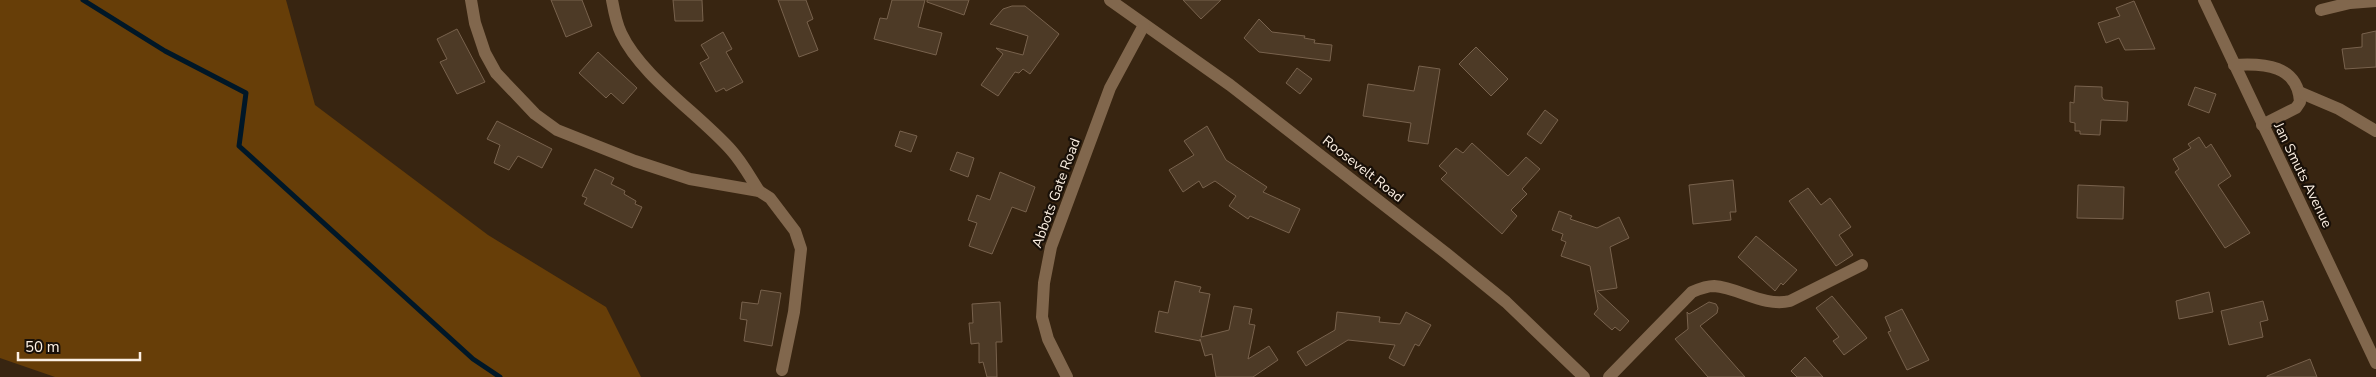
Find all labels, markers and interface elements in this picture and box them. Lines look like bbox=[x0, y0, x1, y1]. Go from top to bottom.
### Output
street label: Jan Smuts Avenue bbox=[2269, 118, 2337, 231]
street label: Roosevelt Road bbox=[1318, 131, 1408, 207]
street label: Abbots Gate Road bbox=[1027, 135, 1085, 251]
scale bar bbox=[18, 330, 140, 362]
text: 50 m bbox=[25, 337, 60, 357]

